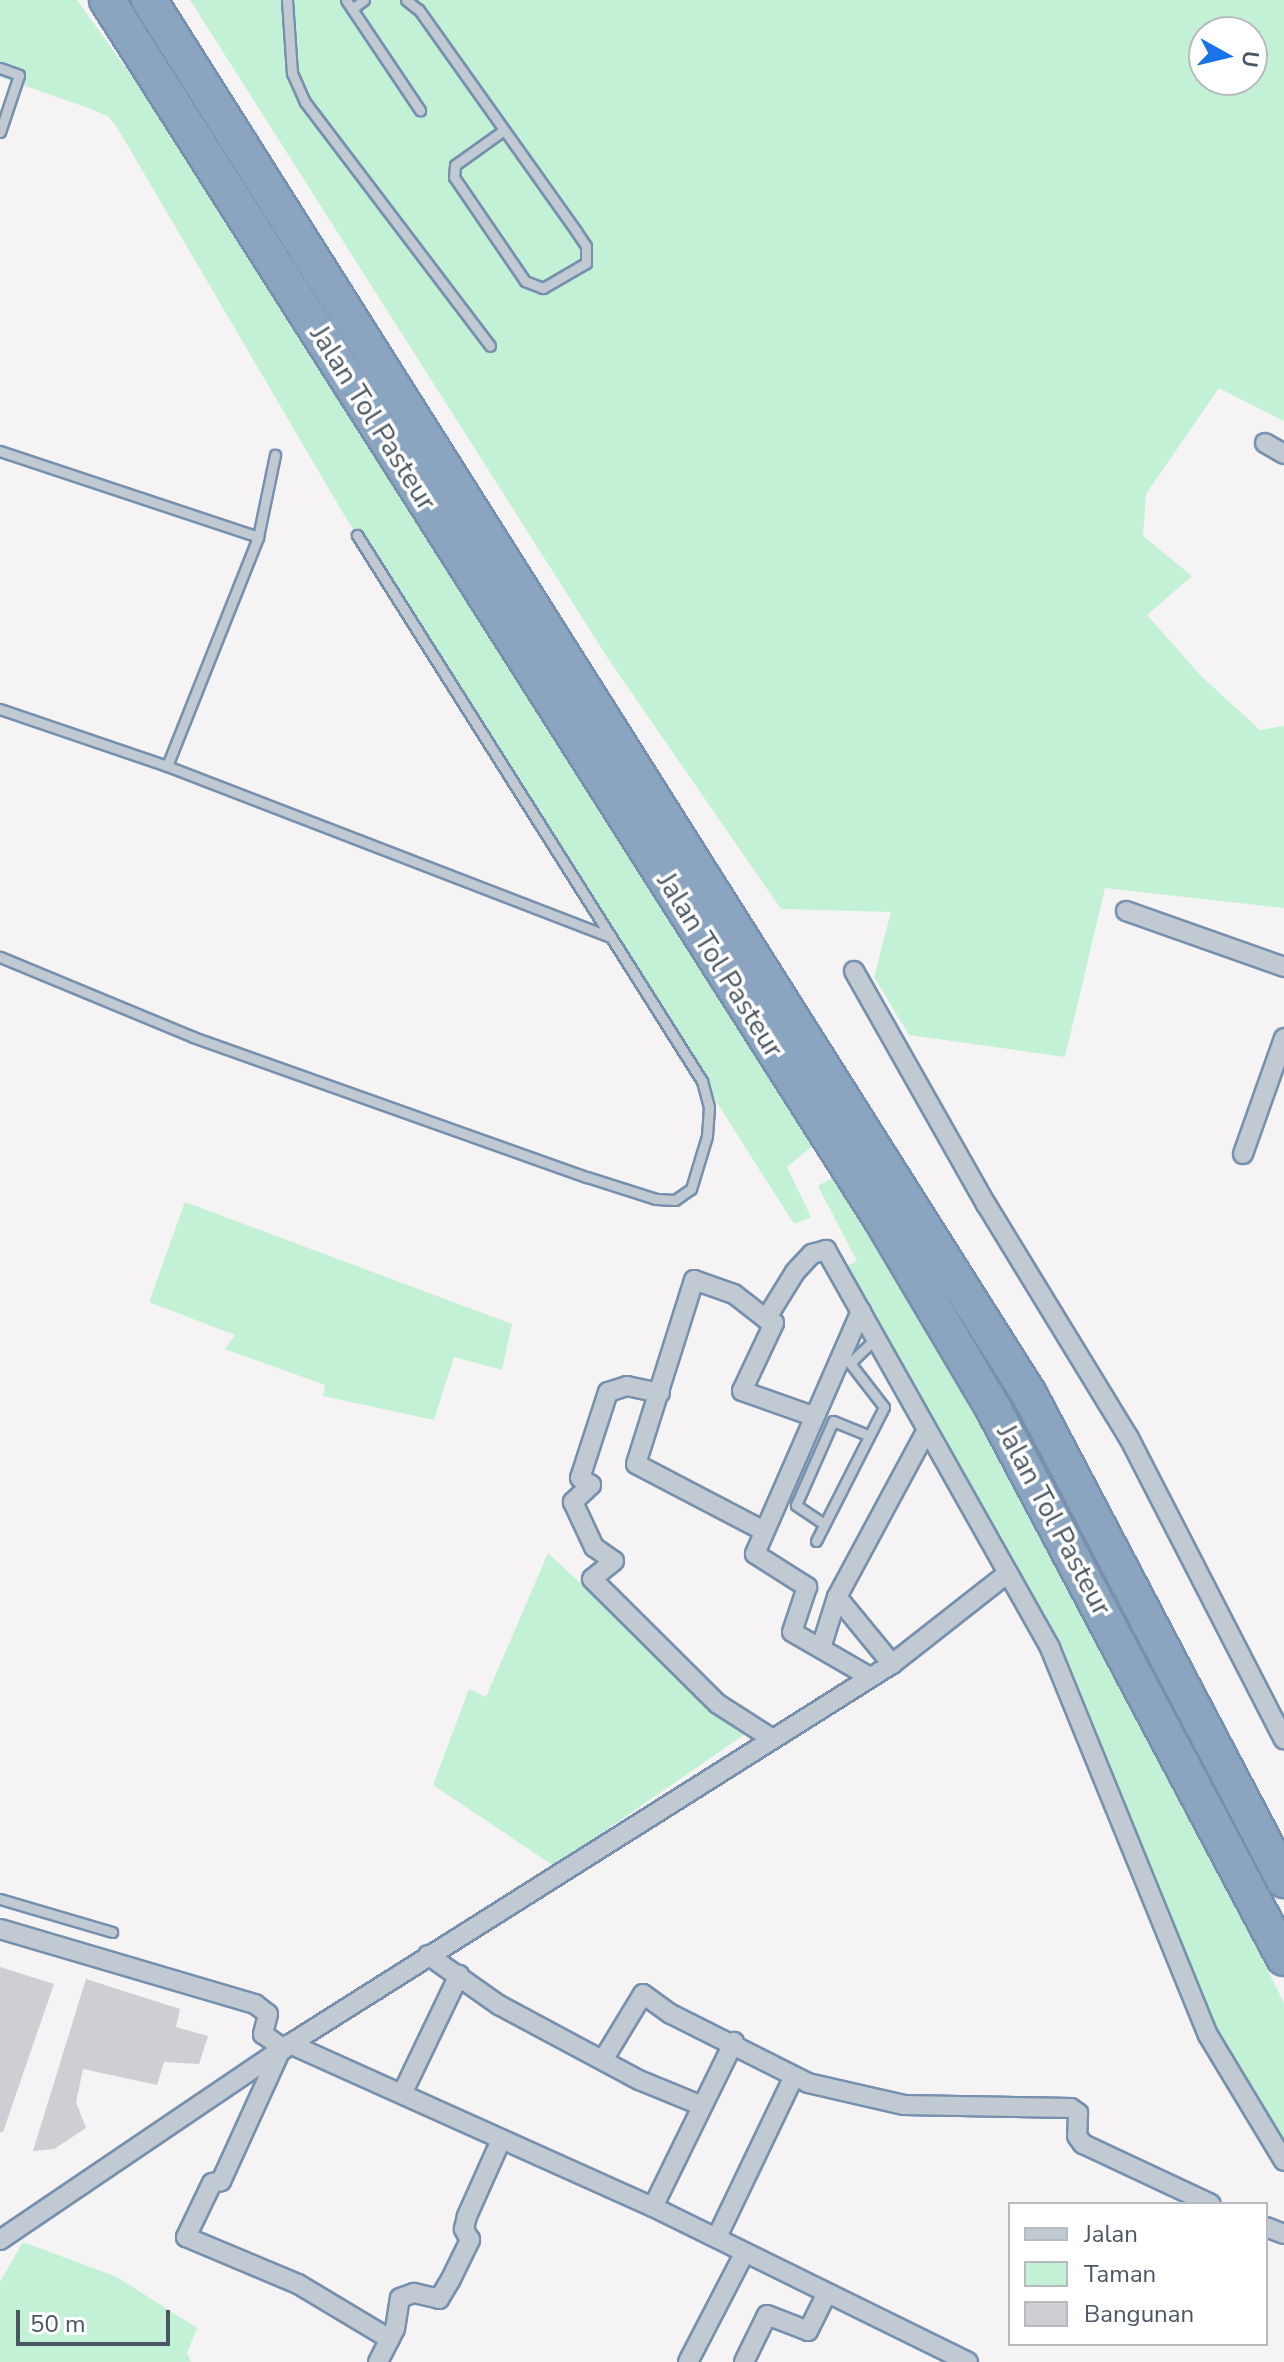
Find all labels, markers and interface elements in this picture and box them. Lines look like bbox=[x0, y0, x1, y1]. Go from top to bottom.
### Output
north arrow bbox=[1188, 16, 1268, 96]
text: U bbox=[1234, 49, 1266, 69]
street label: Jalan Tol Pasteur bbox=[303, 319, 443, 517]
street label: Jalan Tol Pasteur bbox=[650, 866, 790, 1064]
street label: Jalan Tol Pasteur bbox=[990, 1419, 1118, 1621]
legend bbox=[1008, 2202, 1268, 2346]
text: Jalan bbox=[1084, 2218, 1138, 2250]
text: Taman bbox=[1084, 2258, 1156, 2290]
scale bar bbox=[20, 2294, 174, 2344]
text: Bangunan bbox=[1084, 2298, 1194, 2330]
text: 50 m bbox=[30, 2308, 86, 2340]

